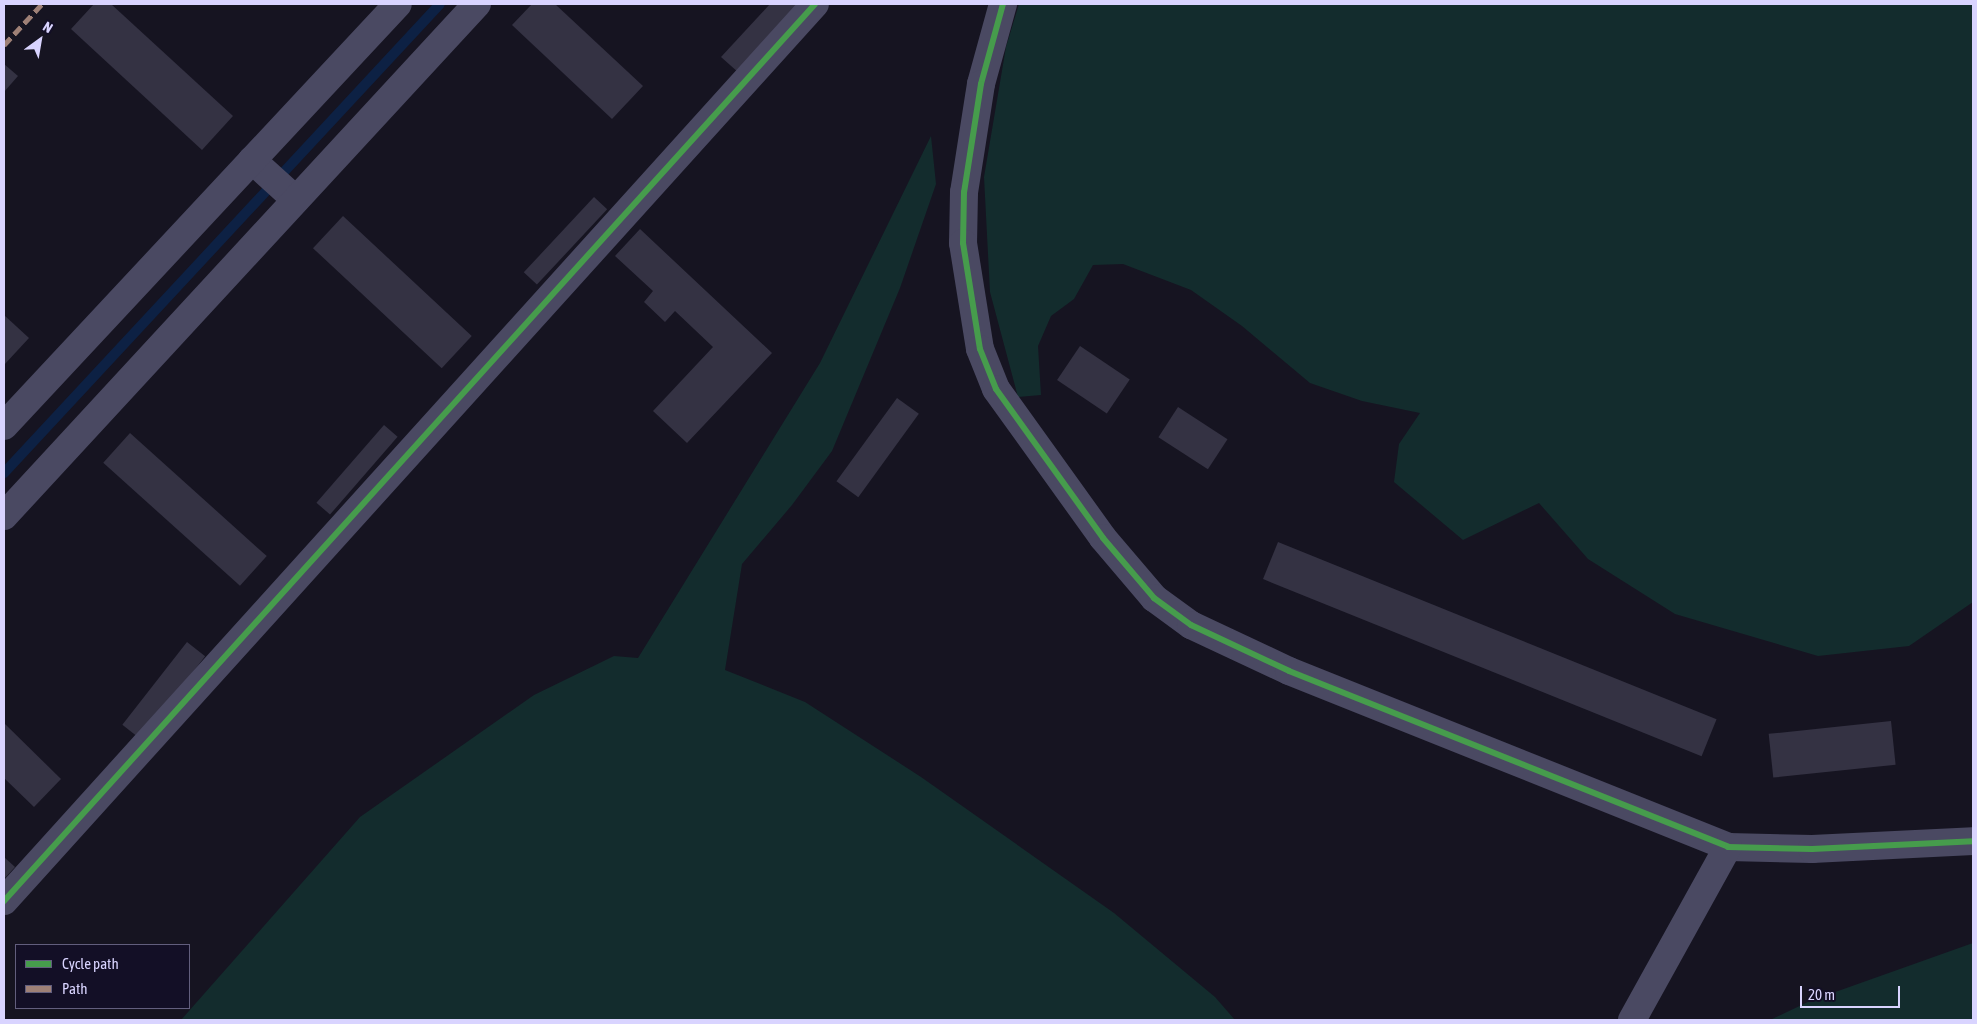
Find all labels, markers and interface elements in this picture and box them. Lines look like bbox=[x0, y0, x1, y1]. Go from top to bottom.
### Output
north arrow bbox=[15, 15, 65, 65]
text: N bbox=[40, 18, 56, 36]
legend bbox=[15, 944, 190, 1009]
text: Cycle path bbox=[62, 955, 119, 972]
scale bar bbox=[1802, 976, 1902, 1008]
text: Path bbox=[62, 980, 88, 997]
text: 20 m bbox=[1808, 986, 1835, 1003]

